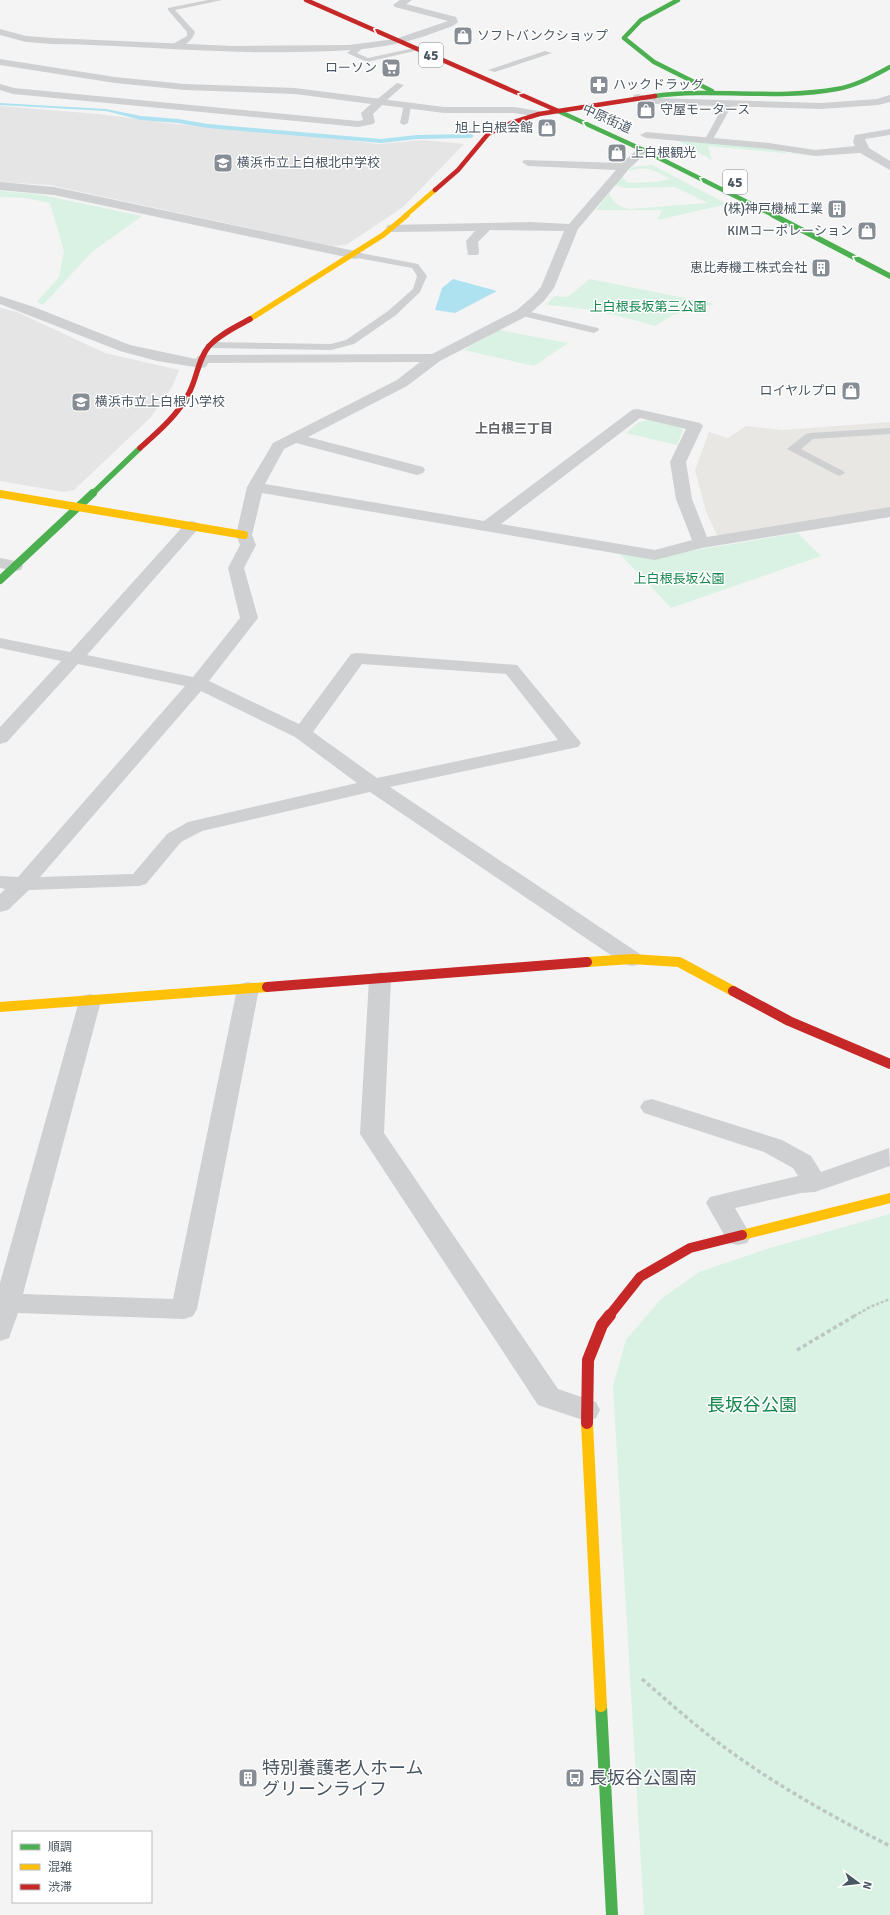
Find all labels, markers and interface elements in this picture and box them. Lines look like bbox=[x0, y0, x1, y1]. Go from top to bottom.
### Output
shop icon: ソフトバンクショップ bbox=[452, 25, 474, 47]
one-way arrow bbox=[372, 27, 380, 35]
place label: ソフトバンクショップ bbox=[477, 28, 608, 44]
road number: 45 bbox=[419, 43, 443, 67]
supermarket icon: ローソン bbox=[380, 57, 402, 79]
place label: ローソン bbox=[325, 60, 377, 76]
pharmacy icon: ハックドラッグ bbox=[588, 74, 610, 96]
place label: ハックドラッグ bbox=[613, 77, 704, 93]
one-way arrow bbox=[516, 92, 524, 100]
shop icon: 守屋モータース bbox=[635, 99, 657, 121]
street label: 中原街道 bbox=[580, 101, 634, 137]
place label: 守屋モータース bbox=[660, 102, 750, 118]
shop icon: 旭上白根会館 bbox=[536, 117, 558, 139]
place label: 旭上白根会館 bbox=[455, 120, 533, 136]
one-way arrow bbox=[582, 120, 589, 128]
shop icon: 上白根観光 bbox=[606, 142, 628, 164]
place label: 上白根観光 bbox=[631, 145, 696, 161]
school or university icon: 横浜市立上白根北中学校 bbox=[212, 152, 234, 174]
place label: 横浜市立上白根北中学校 bbox=[237, 155, 380, 171]
road number: 45 bbox=[723, 170, 747, 194]
one-way arrow bbox=[699, 176, 707, 184]
building icon: (株)神戸機械工業 bbox=[826, 198, 848, 220]
place label: (株)神戸機械工業 bbox=[723, 201, 823, 217]
shop icon: KIMコーポレーション bbox=[856, 220, 878, 242]
place label: KIMコーポレーション bbox=[727, 223, 853, 239]
one-way arrow bbox=[852, 255, 860, 262]
building icon: 恵比寿機工株式会社 bbox=[810, 257, 832, 279]
place label: 恵比寿機工株式会社 bbox=[690, 260, 807, 276]
park label: 上白根長坂第三公園 bbox=[589, 299, 707, 315]
shop icon: ロイヤルプロ bbox=[840, 380, 862, 402]
place label: ロイヤルプロ bbox=[759, 383, 837, 399]
school or university icon: 横浜市立上白根小学校 bbox=[70, 391, 92, 413]
place label: 横浜市立上白根小学校 bbox=[95, 394, 225, 410]
district label: 上白根三丁目 bbox=[475, 421, 553, 437]
park label: 上白根長坂公園 bbox=[633, 571, 725, 587]
park label: 長坂谷公園 bbox=[707, 1394, 797, 1416]
place label: 特別養護老人ホーム グリーンライフ bbox=[262, 1757, 423, 1800]
building icon: 特別養護老人ホーム グリーンライフ bbox=[237, 1767, 259, 1789]
bus stop icon: 長坂谷公園南 bbox=[564, 1767, 586, 1789]
place label: 長坂谷公園南 bbox=[589, 1767, 697, 1789]
legend bbox=[12, 1831, 152, 1903]
text: 順調 bbox=[48, 1840, 72, 1855]
text: 混雑 bbox=[48, 1860, 72, 1875]
north arrow bbox=[838, 1863, 878, 1903]
text: 渋滞 bbox=[48, 1880, 72, 1895]
text: N bbox=[860, 1880, 874, 1891]

